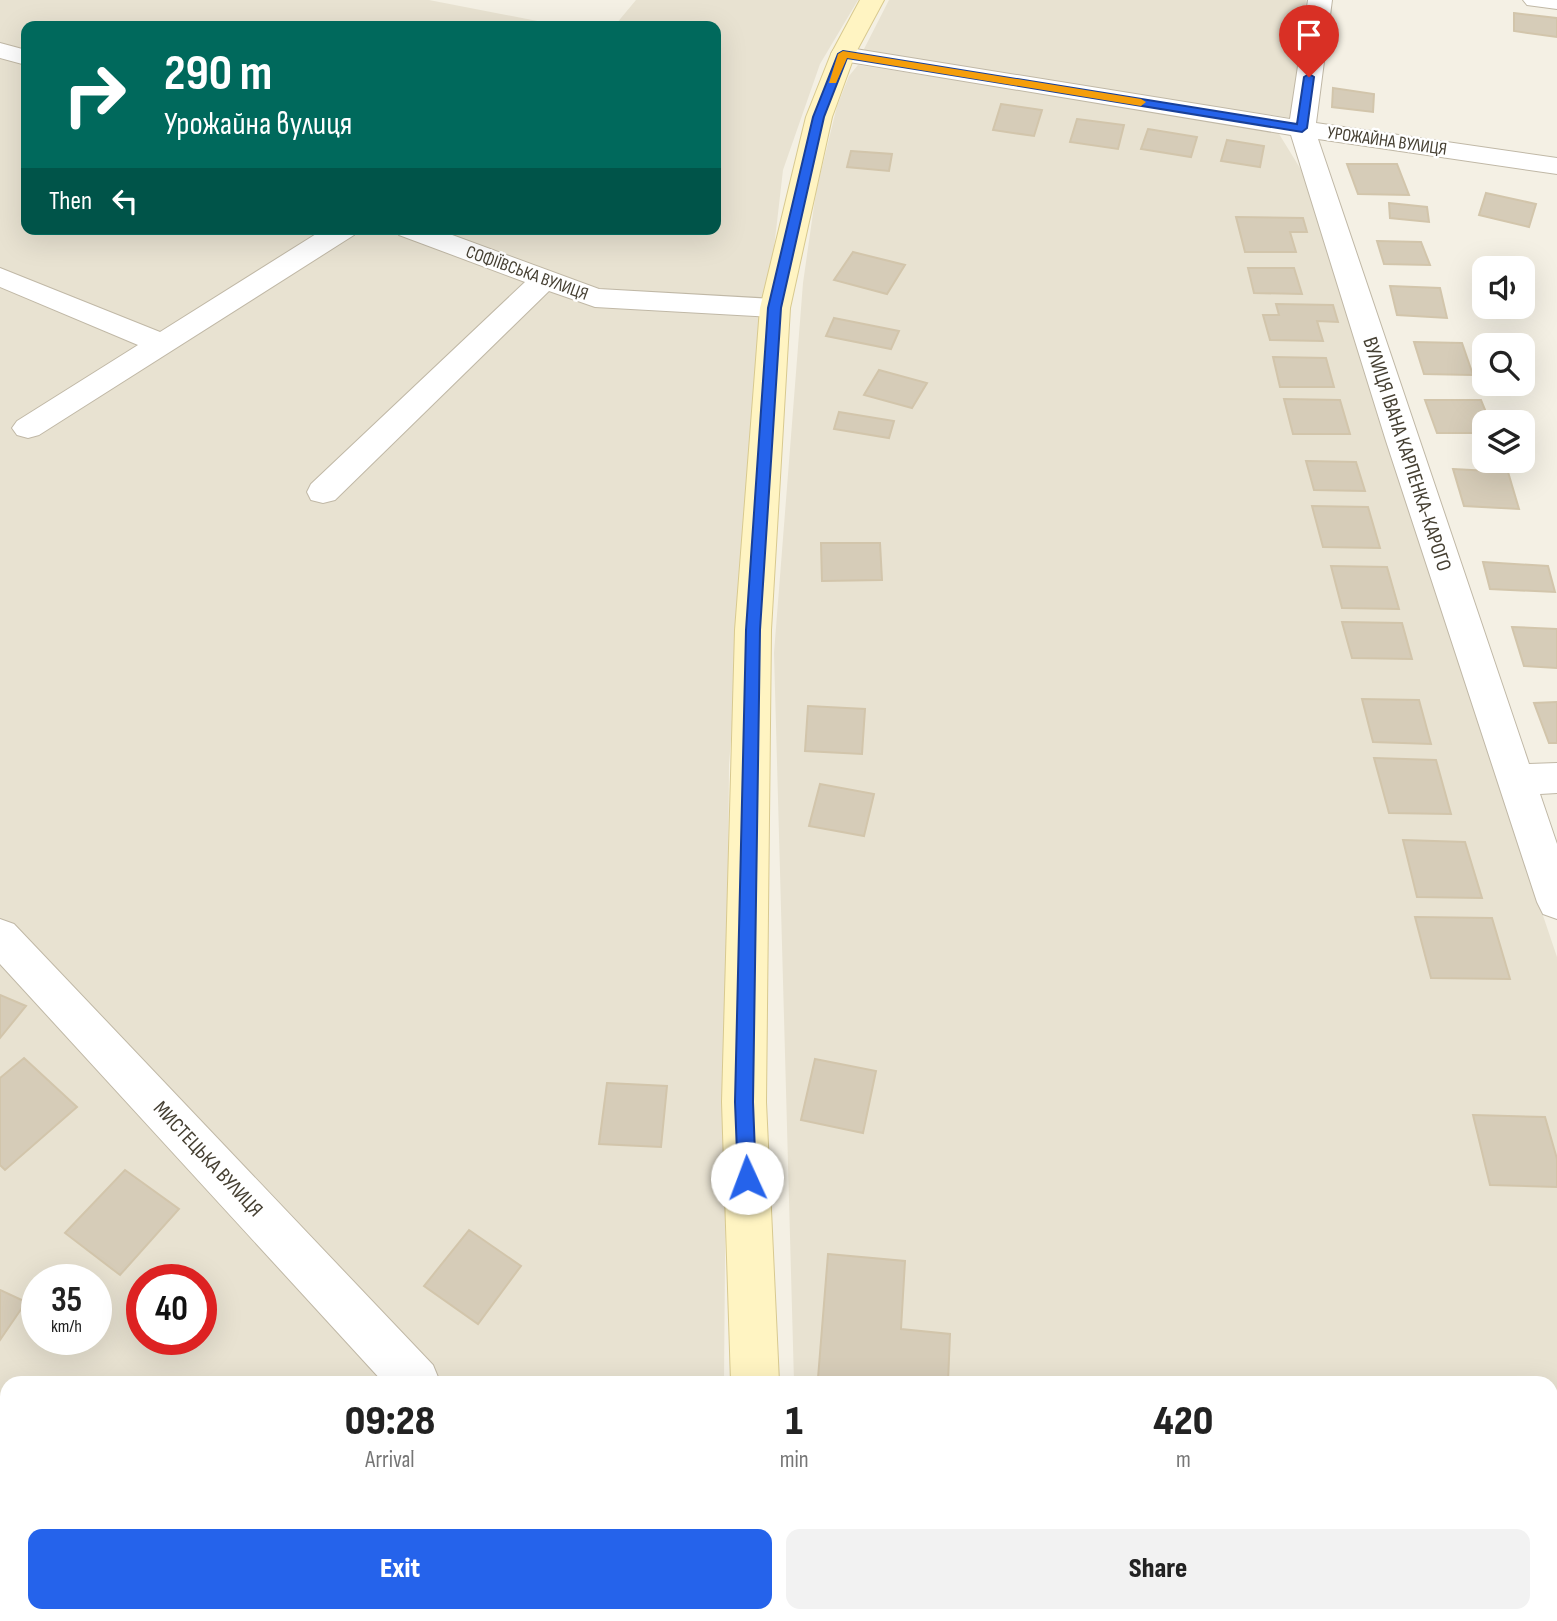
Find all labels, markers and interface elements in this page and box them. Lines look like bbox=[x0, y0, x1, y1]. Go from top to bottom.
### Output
pin bbox=[1279, 5, 1339, 77]
icon: arrive bbox=[1290, 16, 1328, 54]
text: 290 m bbox=[164, 45, 272, 104]
icon: right bbox=[49, 49, 140, 140]
text: Урожайна вулиця bbox=[164, 105, 352, 144]
street label: УРОЖАЙНА ВУЛИЦЯ bbox=[1326, 122, 1448, 160]
icon: left bbox=[106, 182, 144, 220]
text: Then bbox=[49, 186, 92, 217]
street label: СОФІЇВСЬКА ВУЛИЦЯ bbox=[463, 241, 591, 305]
map controls bbox=[1472, 256, 1535, 473]
button: sound bbox=[1472, 256, 1535, 319]
button: search bbox=[1472, 333, 1535, 396]
street label: ВУЛИЦЯ ІВАНА КАРПЕНКА-КАРОГО bbox=[1357, 334, 1457, 574]
button: layers bbox=[1472, 410, 1535, 473]
street label: МИСТЕЦЬКА ВУЛИЦЯ bbox=[148, 1096, 268, 1222]
position arrow bbox=[710, 1141, 784, 1215]
speed limit sign: 40 bbox=[126, 1264, 217, 1355]
text: 35 bbox=[51, 1279, 82, 1322]
text: km/h bbox=[51, 1316, 82, 1337]
text: 09:28 bbox=[345, 1396, 435, 1447]
text: 1 bbox=[786, 1396, 803, 1447]
text: 420 bbox=[1153, 1396, 1213, 1447]
text: Arrival bbox=[365, 1446, 415, 1474]
text: min bbox=[780, 1446, 809, 1474]
text: m bbox=[1176, 1446, 1191, 1474]
button: Exit bbox=[28, 1529, 772, 1609]
button: Share bbox=[786, 1529, 1530, 1609]

